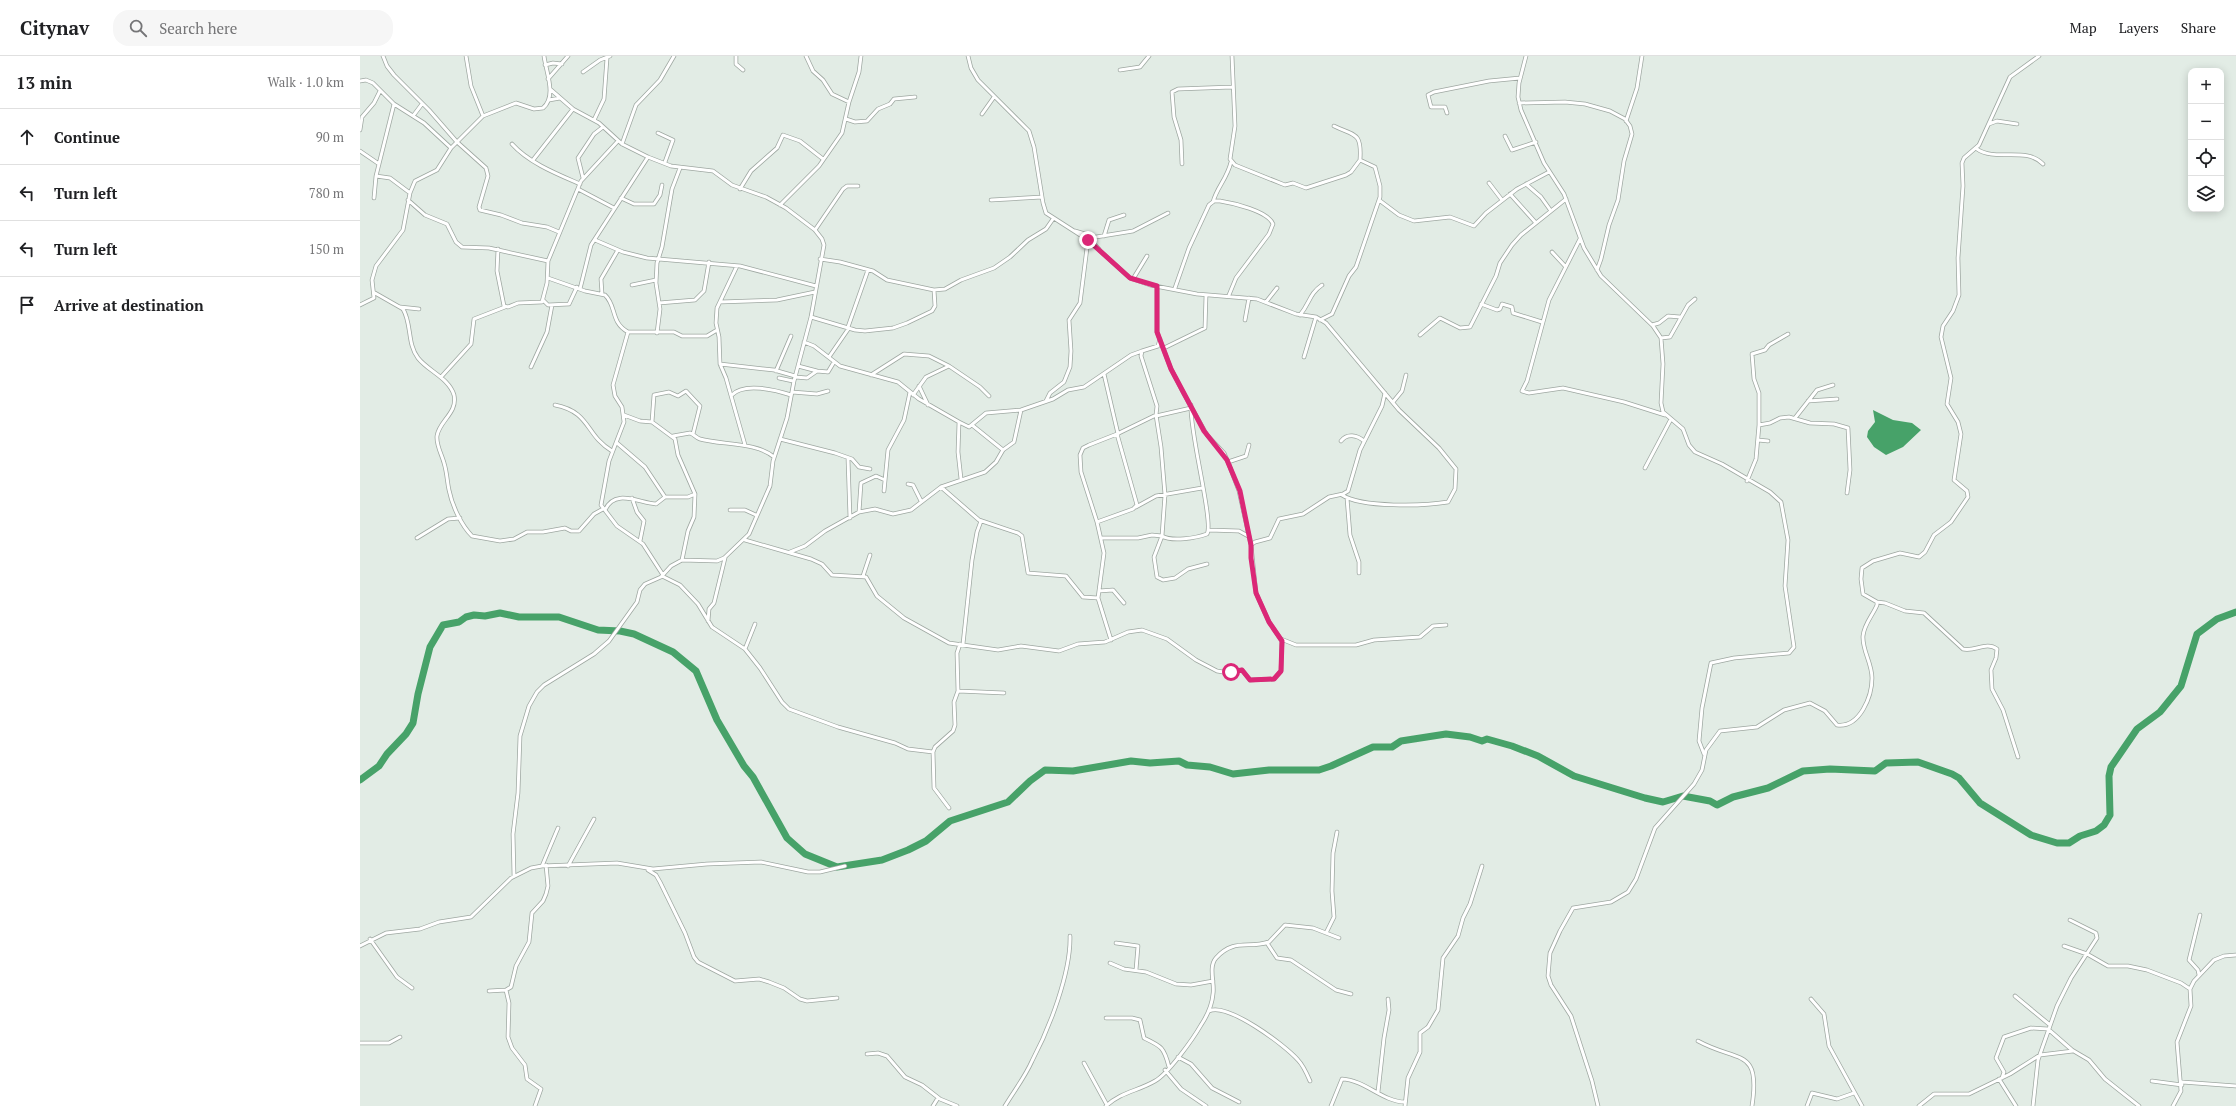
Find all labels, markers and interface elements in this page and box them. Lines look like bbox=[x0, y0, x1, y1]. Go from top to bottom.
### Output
search box bbox=[113, 10, 393, 46]
text: Citynav bbox=[20, 15, 89, 40]
icon: search bbox=[127, 17, 149, 39]
text: Search here bbox=[159, 18, 237, 38]
text: Map bbox=[2070, 18, 2097, 37]
text: Layers bbox=[2119, 18, 2159, 37]
text: Share bbox=[2181, 18, 2216, 37]
map controls bbox=[2188, 68, 2224, 212]
button: + bbox=[2188, 68, 2224, 104]
text: 13 min bbox=[16, 71, 72, 94]
text: Walk · 1.0 km bbox=[268, 73, 344, 91]
button: − bbox=[2188, 104, 2224, 140]
icon: ahead bbox=[16, 126, 38, 148]
text: Continue bbox=[54, 127, 120, 147]
text: 90 m bbox=[316, 128, 344, 146]
button: locate bbox=[2188, 140, 2224, 176]
button: layers bbox=[2188, 176, 2224, 212]
icon: left bbox=[16, 182, 38, 204]
text: Turn left bbox=[54, 183, 118, 203]
text: 780 m bbox=[309, 184, 344, 202]
route end bbox=[1079, 231, 1097, 249]
icon: left bbox=[16, 238, 38, 260]
text: Turn left bbox=[54, 239, 118, 259]
text: 150 m bbox=[309, 240, 344, 258]
icon: arrive bbox=[16, 294, 38, 316]
text: Arrive at destination bbox=[54, 295, 204, 315]
route start bbox=[1222, 663, 1240, 681]

